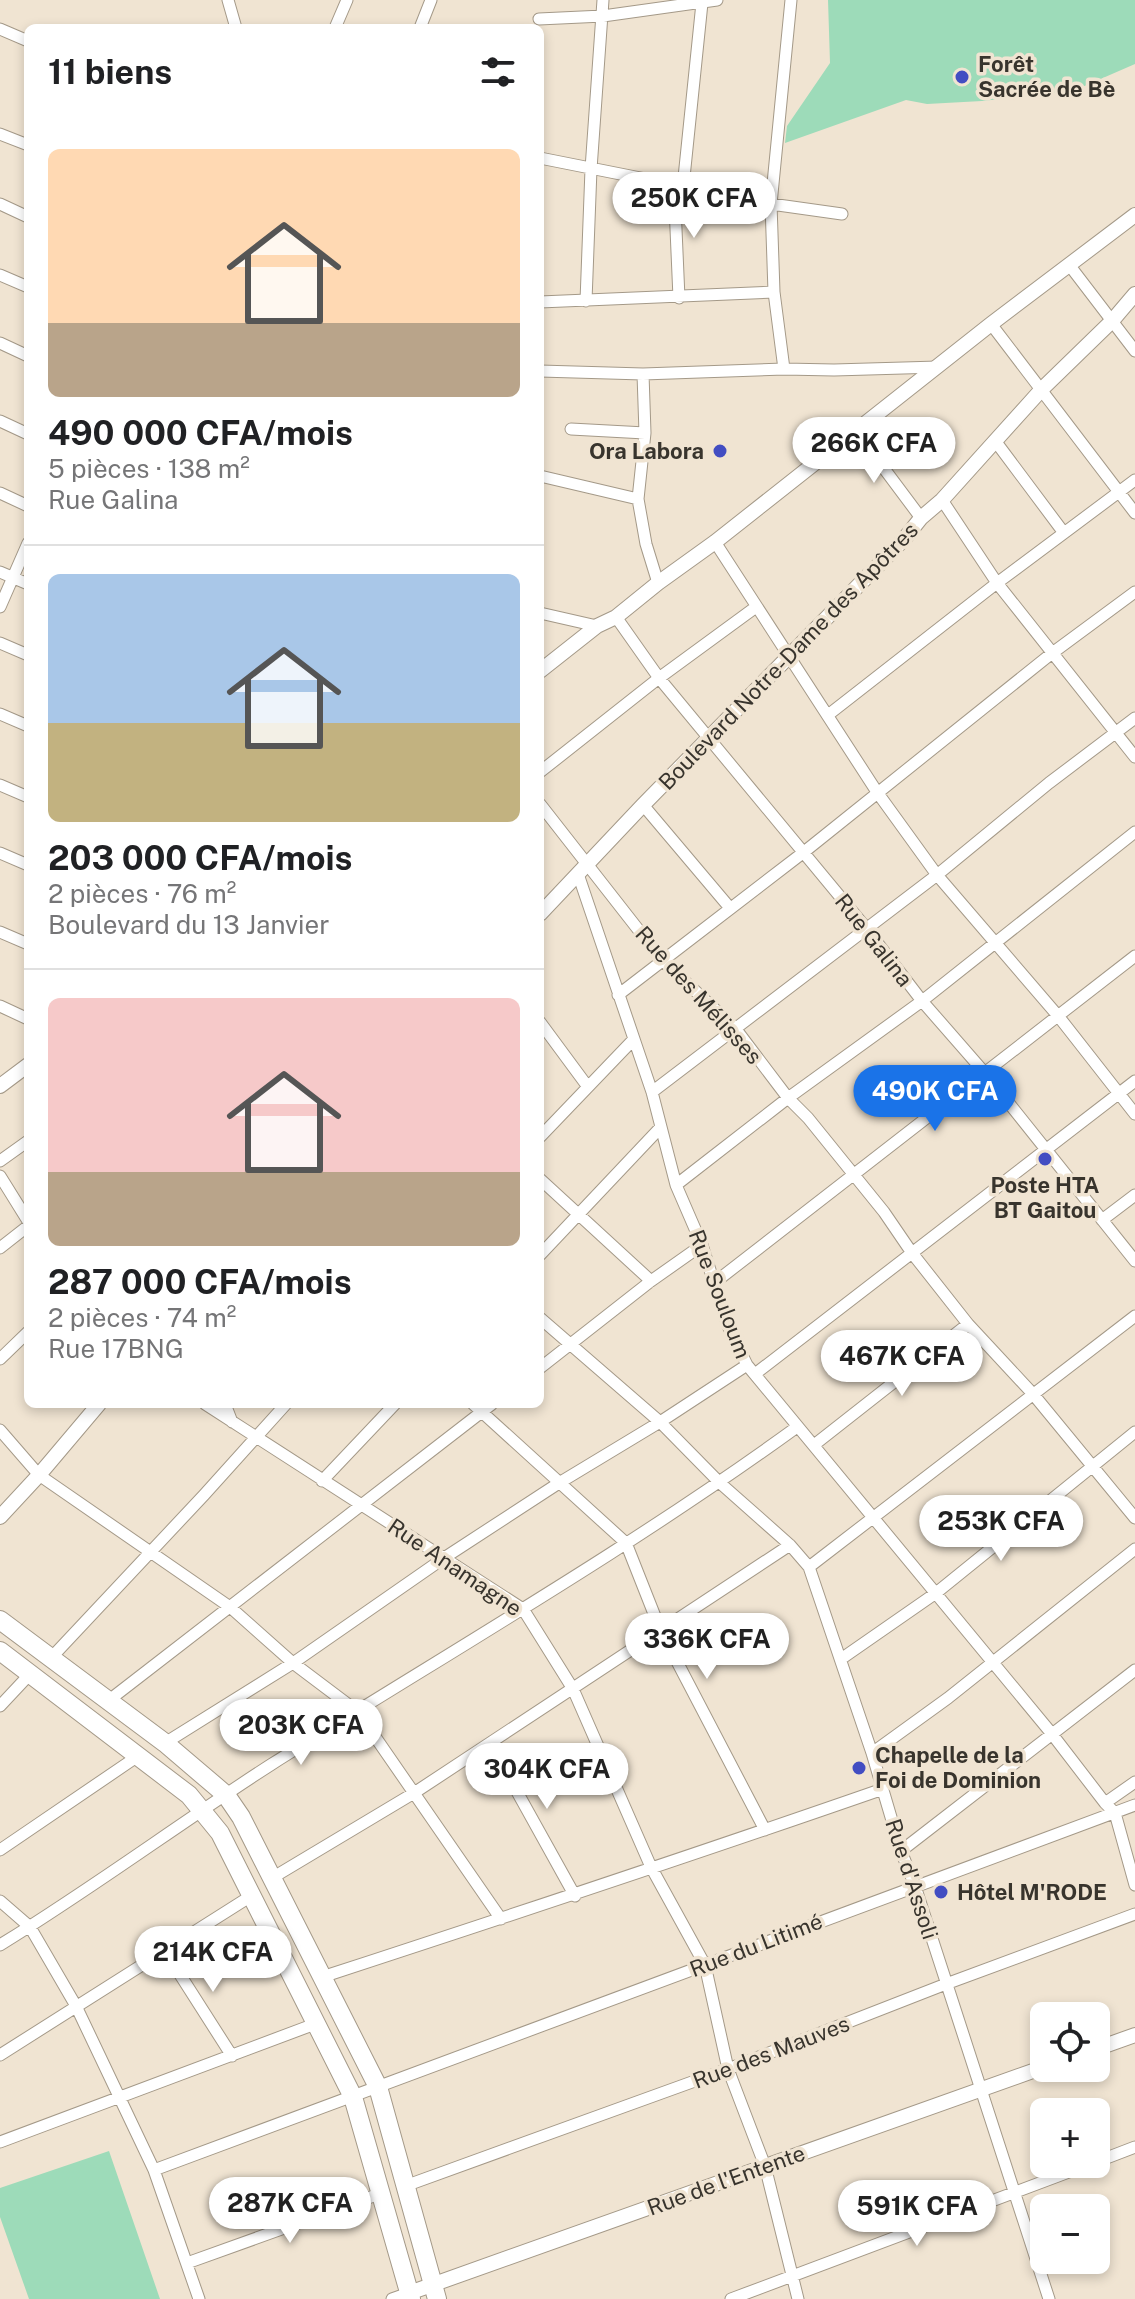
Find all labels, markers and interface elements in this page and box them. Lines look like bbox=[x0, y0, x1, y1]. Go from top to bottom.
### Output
icon: filters bbox=[476, 50, 520, 94]
place label: Forêt Sacrée de Bè bbox=[978, 51, 1116, 102]
text: 11 biens bbox=[48, 52, 172, 92]
marker: Forêt Sacrée de Bè bbox=[953, 68, 971, 86]
pin: 250K CFA bbox=[611, 172, 777, 240]
text: 250K CFA bbox=[630, 182, 758, 213]
icon: home bbox=[212, 201, 356, 345]
text: 490 000 CFA/mois bbox=[48, 413, 353, 453]
pin: 266K CFA bbox=[791, 417, 957, 485]
text: 266K CFA bbox=[810, 427, 938, 458]
place label: Ora Labora bbox=[589, 438, 704, 464]
marker: Ora Labora bbox=[711, 442, 729, 460]
text: 5 pièces · 138 m² bbox=[48, 453, 250, 484]
text: Rue Galina bbox=[48, 484, 178, 515]
street label: Boulevard Notre-Dame des Apôtres bbox=[653, 517, 923, 795]
icon: home bbox=[212, 626, 356, 770]
text: 203 000 CFA/mois bbox=[48, 838, 353, 878]
text: 2 pièces · 76 m² bbox=[48, 878, 236, 909]
street label: Rue Galina bbox=[830, 888, 918, 992]
text: Boulevard du 13 Janvier bbox=[48, 909, 329, 940]
street label: Rue des Mélisses bbox=[630, 921, 768, 1069]
icon: home bbox=[212, 1050, 356, 1194]
pin: 490K CFA bbox=[852, 1065, 1018, 1133]
text: 490K CFA bbox=[871, 1075, 999, 1106]
marker: Poste HTA BT Gaitou bbox=[1036, 1150, 1054, 1168]
place label: Poste HTA BT Gaitou bbox=[990, 1172, 1100, 1223]
street label: Rue Souloum bbox=[684, 1226, 756, 1362]
text: 287 000 CFA/mois bbox=[48, 1262, 352, 1302]
text: 2 pièces · 74 m² bbox=[48, 1302, 236, 1333]
pin: 467K CFA bbox=[819, 1330, 985, 1398]
text: Rue 17BNG bbox=[48, 1333, 184, 1364]
text: 467K CFA bbox=[839, 1340, 965, 1371]
pin: 253K CFA bbox=[918, 1495, 1084, 1563]
text: 253K CFA bbox=[937, 1505, 1065, 1536]
street label: Rue Anamagne bbox=[383, 1513, 527, 1621]
pin: 336K CFA bbox=[624, 1613, 790, 1681]
text: 336K CFA bbox=[643, 1623, 771, 1654]
pin: 203K CFA bbox=[218, 1699, 384, 1767]
text: 203K CFA bbox=[238, 1709, 364, 1740]
place label: Chapelle de la Foi de Dominion bbox=[875, 1742, 1041, 1793]
pin: 304K CFA bbox=[464, 1743, 630, 1811]
text: 304K CFA bbox=[483, 1753, 611, 1784]
marker: Chapelle de la Foi de Dominion bbox=[850, 1759, 868, 1777]
street label: Rue d'Assoli bbox=[880, 1815, 944, 1943]
place label: Hôtel M'RODE bbox=[957, 1879, 1107, 1905]
marker: Hôtel M'RODE bbox=[932, 1883, 950, 1901]
street label: Rue du Litimé bbox=[686, 1908, 826, 1982]
pin: 214K CFA bbox=[130, 1926, 296, 1994]
text: 214K CFA bbox=[153, 1936, 273, 1967]
map controls bbox=[1030, 2002, 1110, 2274]
button: locate bbox=[1030, 2002, 1110, 2082]
street label: Rue des Mauves bbox=[689, 2010, 853, 2094]
button: + bbox=[1030, 2098, 1110, 2178]
street label: Rue de l'Entente bbox=[644, 2139, 808, 2221]
pin: 287K CFA bbox=[207, 2177, 373, 2245]
pin: 591K CFA bbox=[834, 2180, 1000, 2248]
text: 287K CFA bbox=[227, 2187, 353, 2218]
text: 591K CFA bbox=[856, 2190, 978, 2221]
button: − bbox=[1030, 2194, 1110, 2274]

